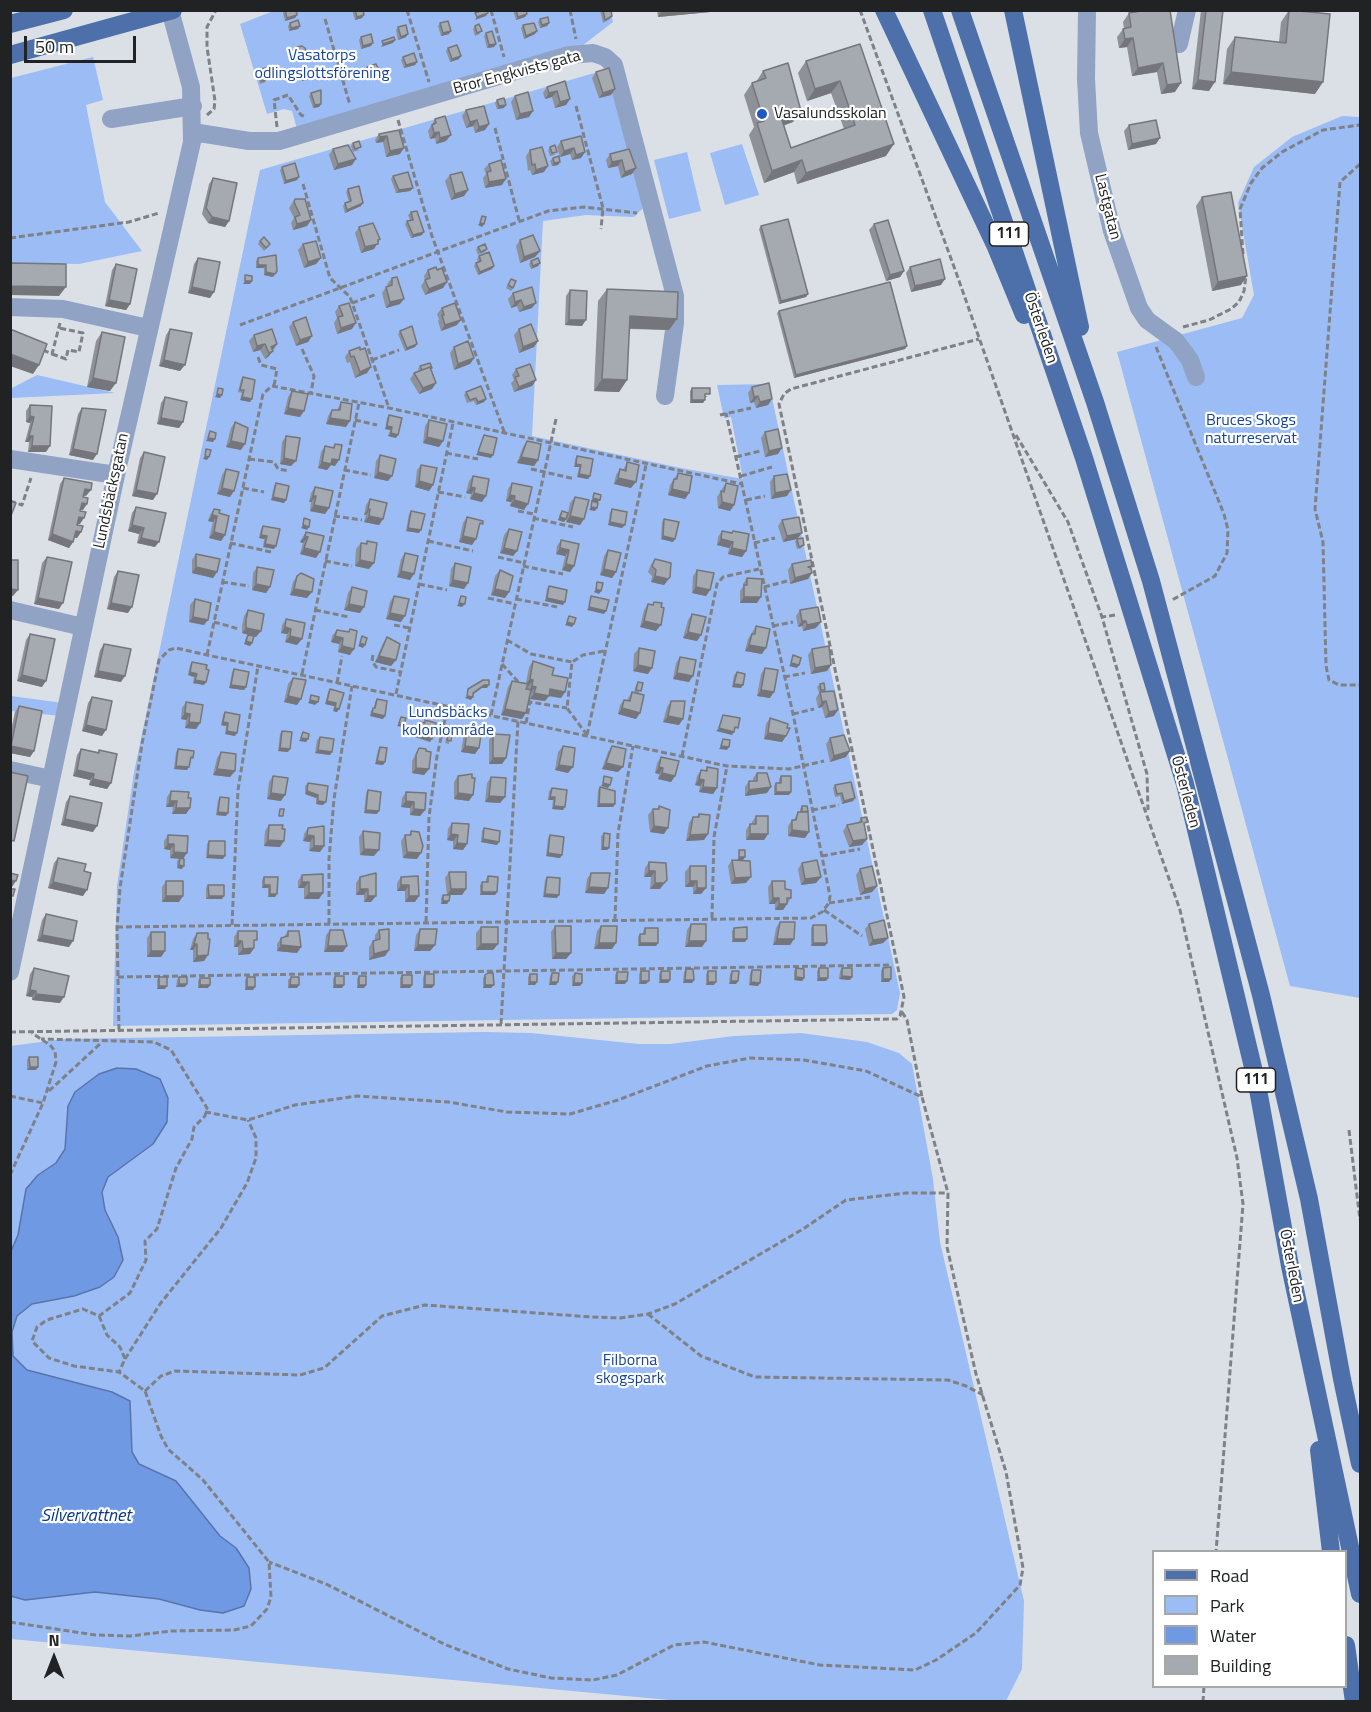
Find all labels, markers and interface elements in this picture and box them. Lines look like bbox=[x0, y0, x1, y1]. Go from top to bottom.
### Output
scale bar bbox=[27, 24, 140, 62]
text: 50 m bbox=[35, 33, 74, 60]
park label: Vasatorps odlingslottsförening bbox=[254, 46, 390, 84]
street label: Bror Engkvists gata bbox=[451, 47, 583, 99]
place label: Vasalundsskolan bbox=[774, 104, 887, 124]
marker: Vasalundsskolan bbox=[755, 107, 769, 121]
street label: Lastgatan bbox=[1090, 172, 1124, 242]
road number: 111 bbox=[990, 222, 1028, 246]
street label: Österleden bbox=[1019, 290, 1061, 366]
park label: Bruces Skogs naturreservat bbox=[1205, 411, 1297, 449]
street label: Lundsbäcksgatan bbox=[90, 432, 134, 550]
park label: Lundsbäcks koloniområde bbox=[402, 703, 494, 741]
street label: Österleden bbox=[1166, 754, 1204, 830]
road number: 111 bbox=[1236, 1068, 1276, 1092]
street label: Österleden bbox=[1275, 1228, 1307, 1304]
park label: Filborna skogspark bbox=[596, 1351, 664, 1389]
water label: Silvervattnet bbox=[41, 1506, 131, 1528]
legend bbox=[1152, 1550, 1347, 1688]
text: Road bbox=[1210, 1562, 1249, 1589]
text: Park bbox=[1210, 1592, 1244, 1619]
text: Water bbox=[1210, 1622, 1256, 1649]
north arrow bbox=[24, 1628, 84, 1688]
text: N bbox=[48, 1628, 60, 1652]
text: Building bbox=[1210, 1652, 1271, 1679]

